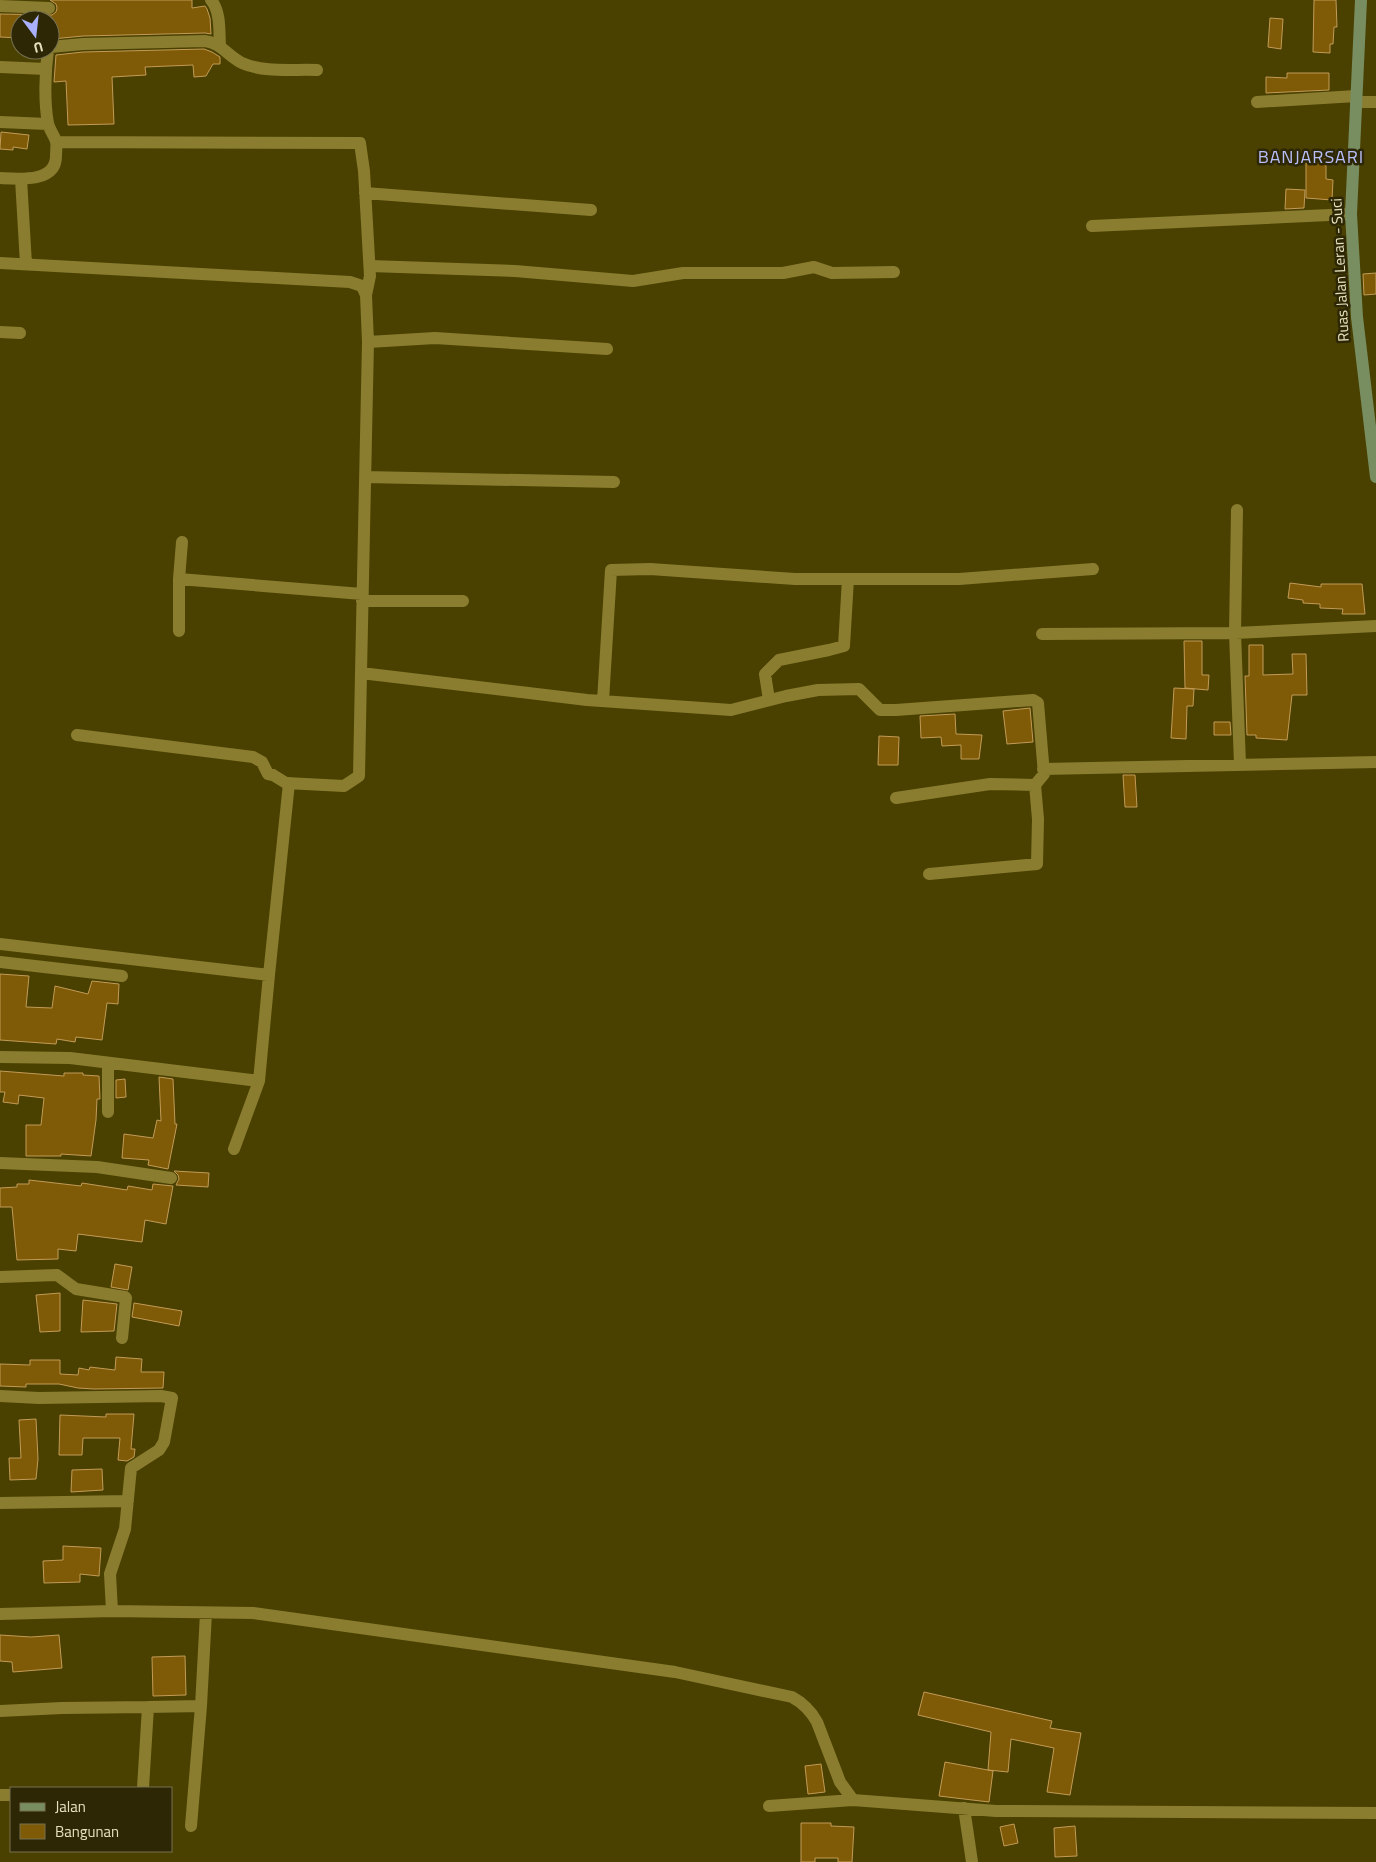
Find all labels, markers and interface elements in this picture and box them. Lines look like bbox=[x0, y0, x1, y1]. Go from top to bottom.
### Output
north arrow bbox=[10, 10, 60, 60]
text: U bbox=[31, 37, 46, 59]
district label: BANJARSARI bbox=[1258, 143, 1364, 170]
street label: Ruas Jalan Leran - Suci bbox=[1324, 198, 1355, 342]
legend bbox=[10, 1787, 172, 1852]
text: Jalan bbox=[55, 1795, 86, 1818]
text: Bangunan bbox=[55, 1820, 119, 1843]

